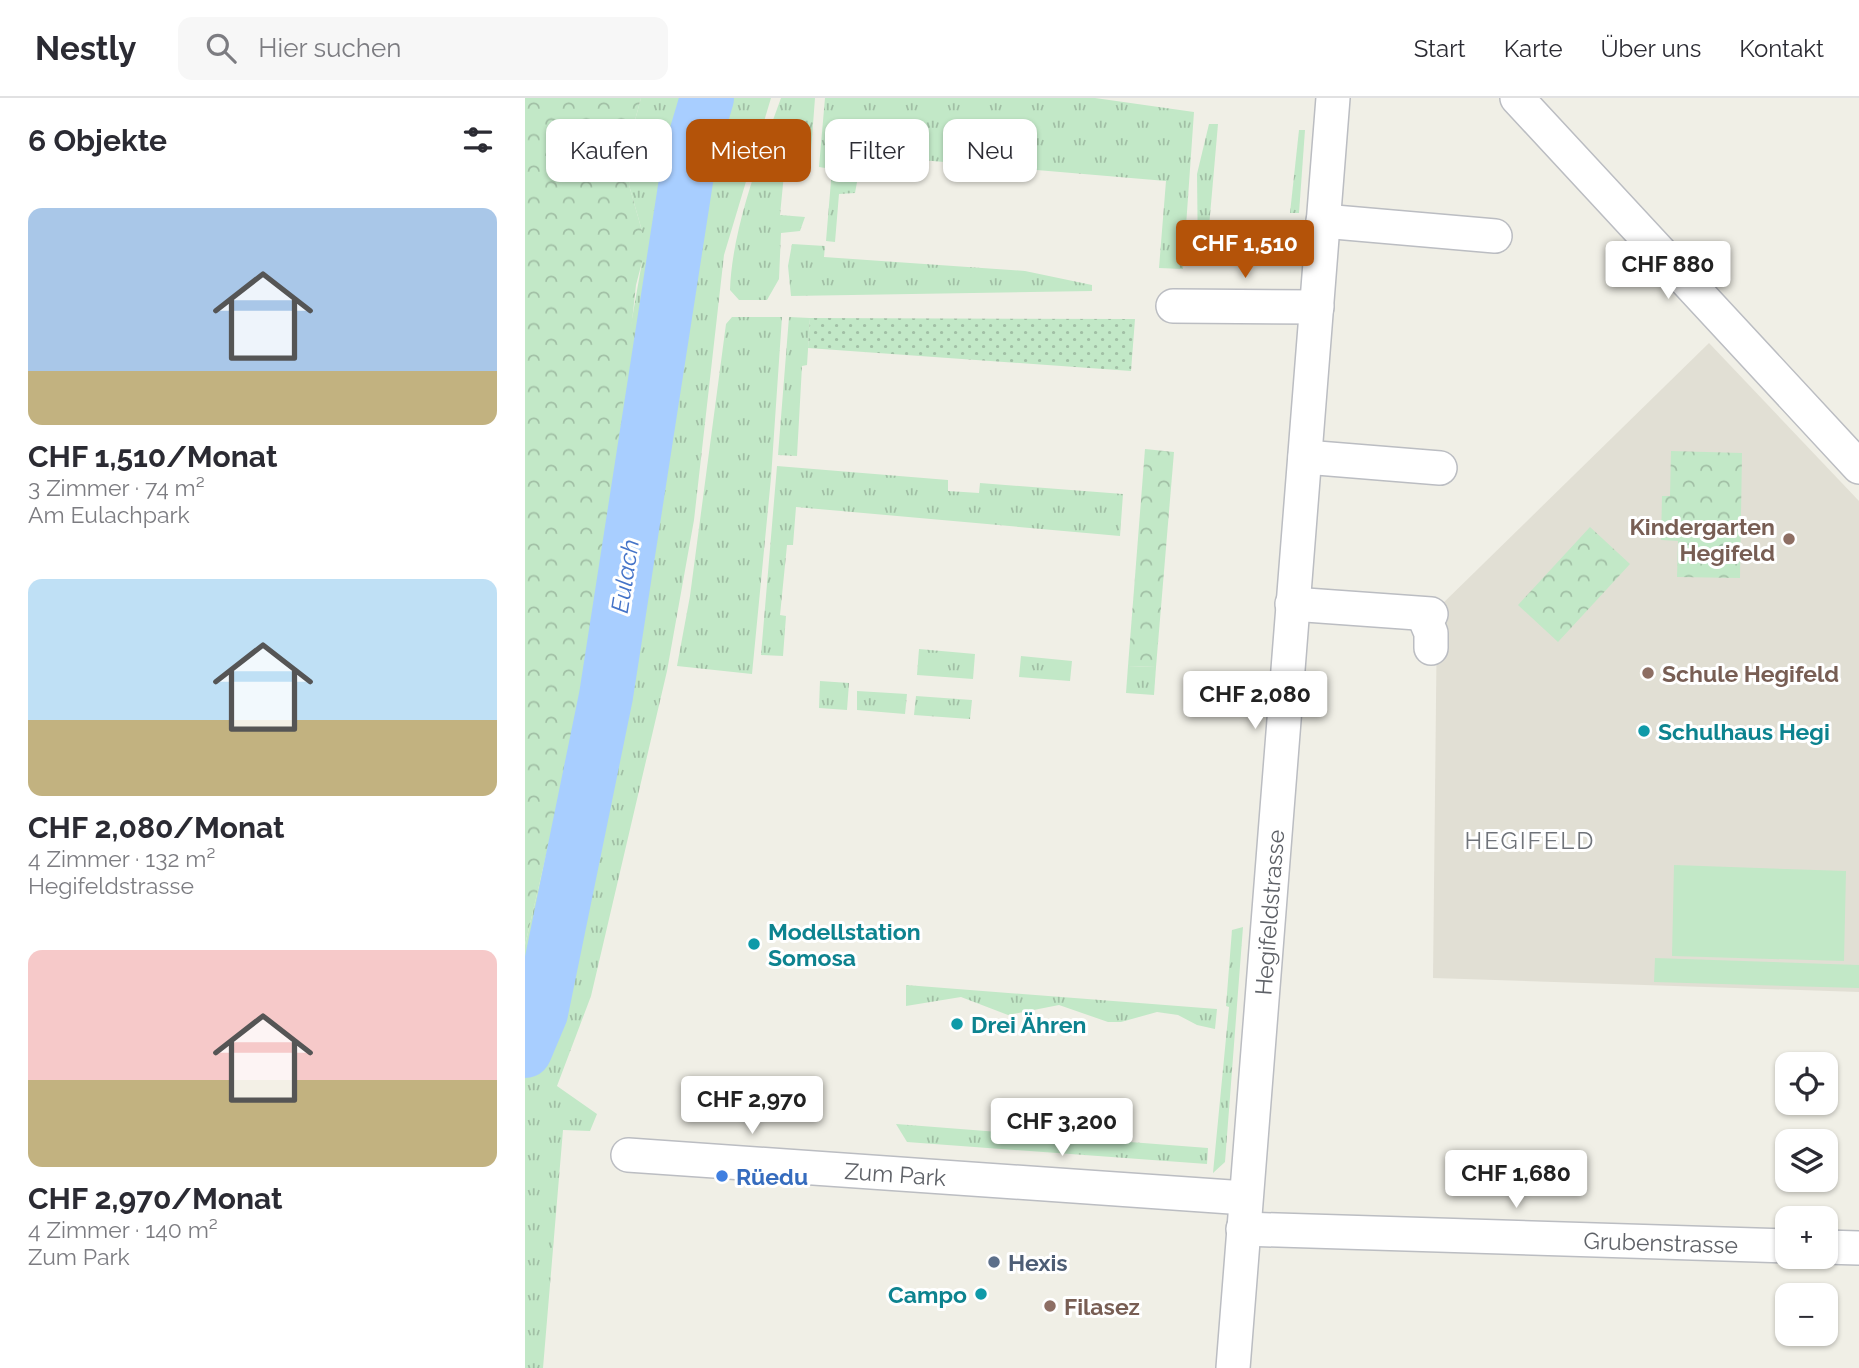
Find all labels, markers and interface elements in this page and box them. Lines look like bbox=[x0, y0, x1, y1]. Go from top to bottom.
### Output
search box bbox=[178, 17, 668, 80]
text: Nestly bbox=[35, 29, 136, 68]
icon: search bbox=[202, 29, 240, 67]
text: Hier suchen bbox=[258, 33, 401, 63]
text: Start bbox=[1414, 34, 1466, 63]
text: Karte bbox=[1504, 34, 1563, 63]
text: Über uns bbox=[1601, 34, 1701, 63]
text: Kontakt bbox=[1739, 34, 1824, 63]
chip: Kaufen bbox=[546, 119, 672, 182]
chip: Mieten bbox=[686, 119, 811, 182]
chip: Filter bbox=[825, 119, 929, 182]
chip: Neu bbox=[943, 119, 1037, 182]
icon: filters bbox=[459, 121, 497, 159]
text: 6 Objekte bbox=[28, 123, 167, 158]
pin: CHF 1,510 bbox=[1165, 220, 1325, 280]
text: CHF 1,510 bbox=[1192, 229, 1298, 256]
pin: CHF 880 bbox=[1603, 242, 1733, 301]
text: CHF 880 bbox=[1622, 250, 1714, 277]
icon: home bbox=[200, 253, 326, 379]
text: CHF 1,510/Monat bbox=[28, 439, 277, 474]
text: 3 Zimmer · 74 m² bbox=[28, 474, 205, 501]
text: Am Eulachpark bbox=[28, 501, 190, 528]
place label: Kindergarten Hegifeld bbox=[1629, 513, 1775, 566]
marker: Kindergarten Hegifeld bbox=[1781, 531, 1797, 547]
water label: Eulach bbox=[605, 537, 645, 615]
icon: home bbox=[200, 624, 326, 750]
place label: Schule Hegifeld bbox=[1662, 660, 1839, 687]
marker: Schule Hegifeld bbox=[1640, 665, 1656, 681]
pin: CHF 2,080 bbox=[1175, 672, 1335, 731]
text: CHF 2,080 bbox=[1199, 680, 1311, 707]
place label: Schulhaus Hegi bbox=[1658, 718, 1830, 745]
marker: Schulhaus Hegi bbox=[1636, 723, 1652, 739]
text: CHF 2,080/Monat bbox=[28, 810, 285, 845]
district label: HEGIFELD bbox=[1464, 826, 1596, 855]
street label: Hegifeldstrasse bbox=[1249, 829, 1289, 996]
text: 4 Zimmer · 132 m² bbox=[28, 845, 215, 872]
text: Hegifeldstrasse bbox=[28, 872, 194, 899]
place label: Modellstation Somosa bbox=[768, 918, 921, 971]
marker: Modellstation Somosa bbox=[746, 936, 762, 952]
icon: home bbox=[200, 995, 326, 1121]
place label: Drei Ähren bbox=[971, 1011, 1086, 1038]
marker: Drei Ähren bbox=[949, 1016, 965, 1032]
map controls bbox=[1775, 1052, 1838, 1346]
button: locate bbox=[1775, 1052, 1838, 1115]
pin: CHF 2,970 bbox=[672, 1076, 832, 1136]
text: CHF 2,970 bbox=[697, 1085, 807, 1112]
pin: CHF 3,200 bbox=[982, 1098, 1142, 1158]
text: CHF 3,200 bbox=[1007, 1107, 1117, 1134]
button: layers bbox=[1775, 1129, 1838, 1192]
pin: CHF 1,680 bbox=[1436, 1150, 1596, 1210]
street label: Zum Park bbox=[844, 1157, 947, 1191]
text: CHF 1,680 bbox=[1461, 1159, 1571, 1186]
place label: Rüedu bbox=[736, 1163, 808, 1190]
marker: Rüedu bbox=[714, 1168, 730, 1184]
text: CHF 2,970/Monat bbox=[28, 1181, 283, 1216]
button: + bbox=[1775, 1206, 1838, 1269]
text: 4 Zimmer · 140 m² bbox=[28, 1216, 218, 1243]
street label: Grubenstrasse bbox=[1583, 1226, 1738, 1258]
text: Zum Park bbox=[28, 1243, 130, 1270]
place label: Hexis bbox=[1008, 1249, 1068, 1276]
marker: Hexis bbox=[986, 1254, 1002, 1270]
place label: Campo bbox=[888, 1281, 967, 1308]
button: − bbox=[1775, 1283, 1838, 1346]
marker: Campo bbox=[973, 1286, 989, 1302]
place label: Filasez bbox=[1064, 1293, 1140, 1320]
marker: Filasez bbox=[1042, 1298, 1058, 1314]

